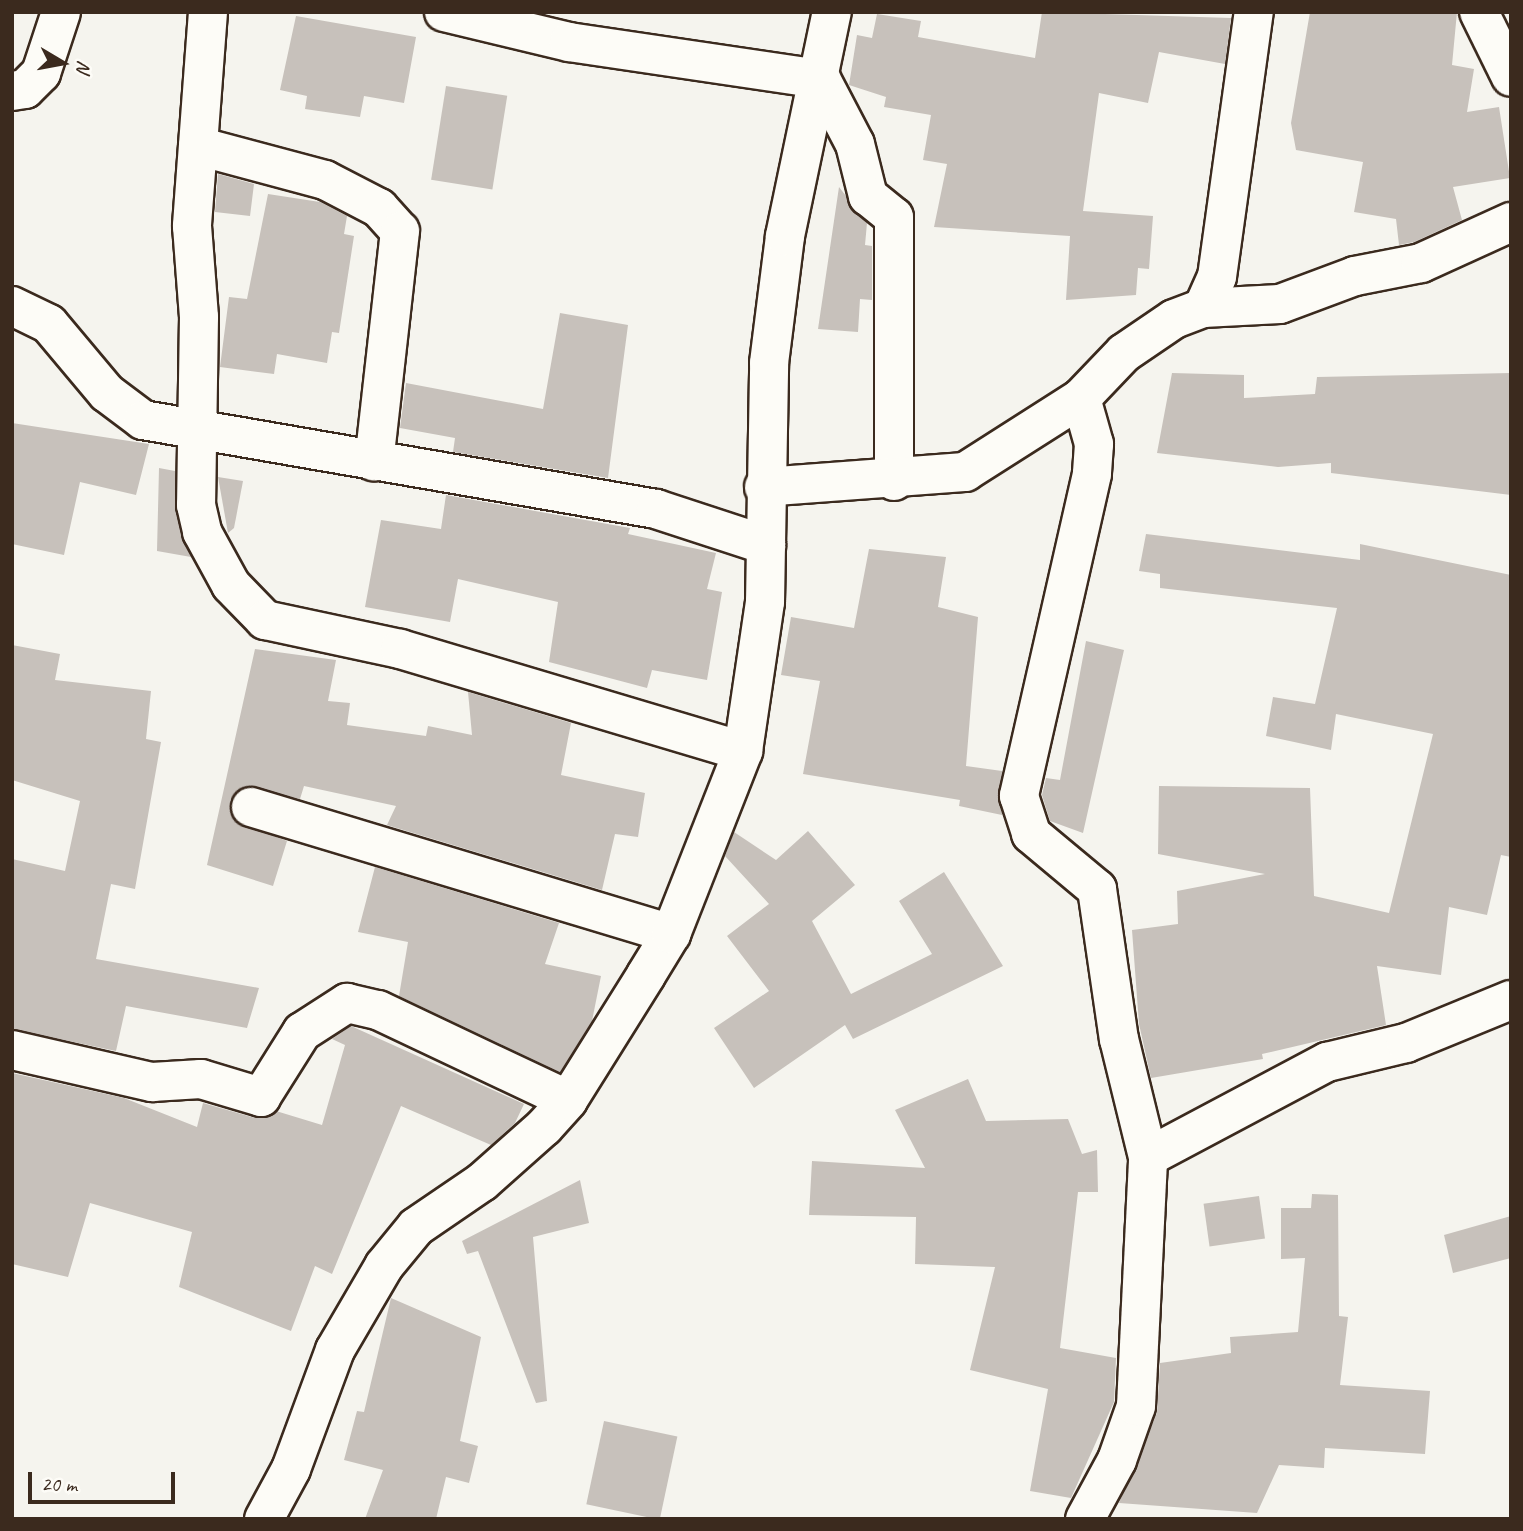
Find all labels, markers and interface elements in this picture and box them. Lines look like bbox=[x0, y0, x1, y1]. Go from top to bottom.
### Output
north arrow bbox=[28, 28, 98, 98]
text: N bbox=[71, 59, 97, 75]
scale bar bbox=[32, 1458, 178, 1502]
text: 20 m bbox=[41, 1471, 77, 1497]

